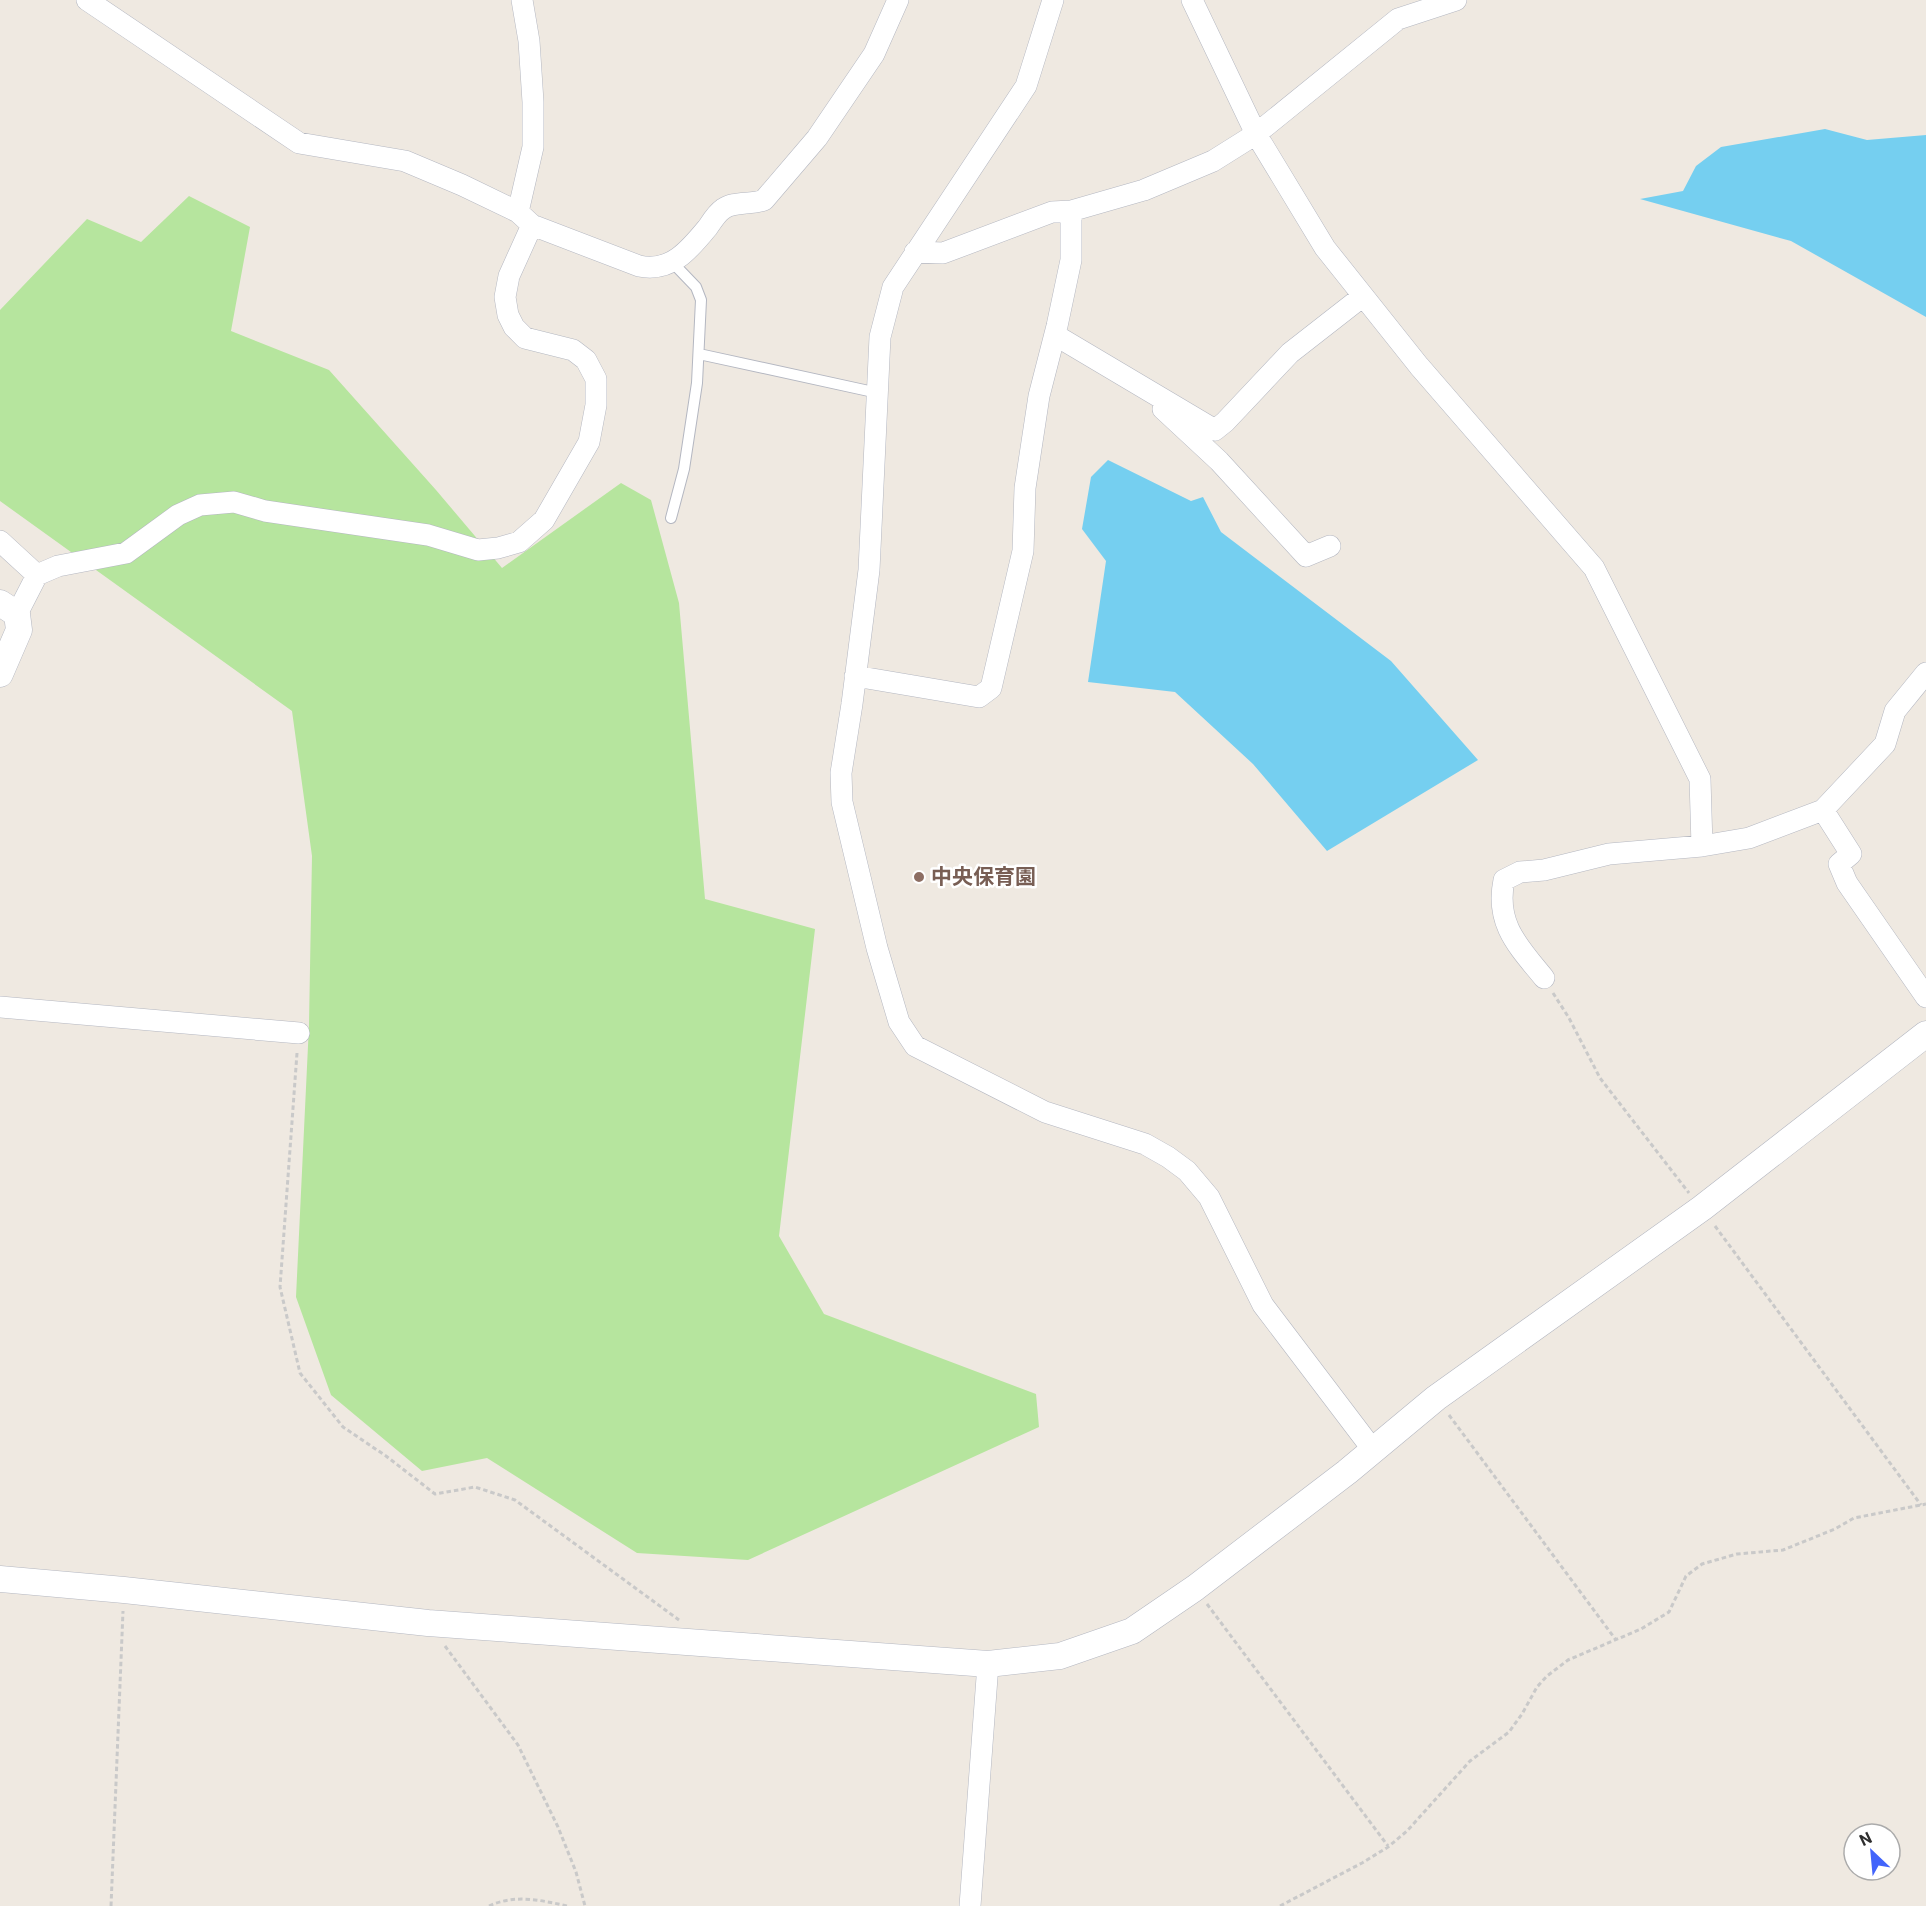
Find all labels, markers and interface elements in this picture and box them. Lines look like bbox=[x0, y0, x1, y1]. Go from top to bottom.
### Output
place label: 中央保育園 bbox=[931, 865, 1036, 889]
marker: 中央保育園 bbox=[912, 870, 926, 884]
north arrow bbox=[1842, 1822, 1902, 1882]
text: N bbox=[1856, 1828, 1875, 1850]

